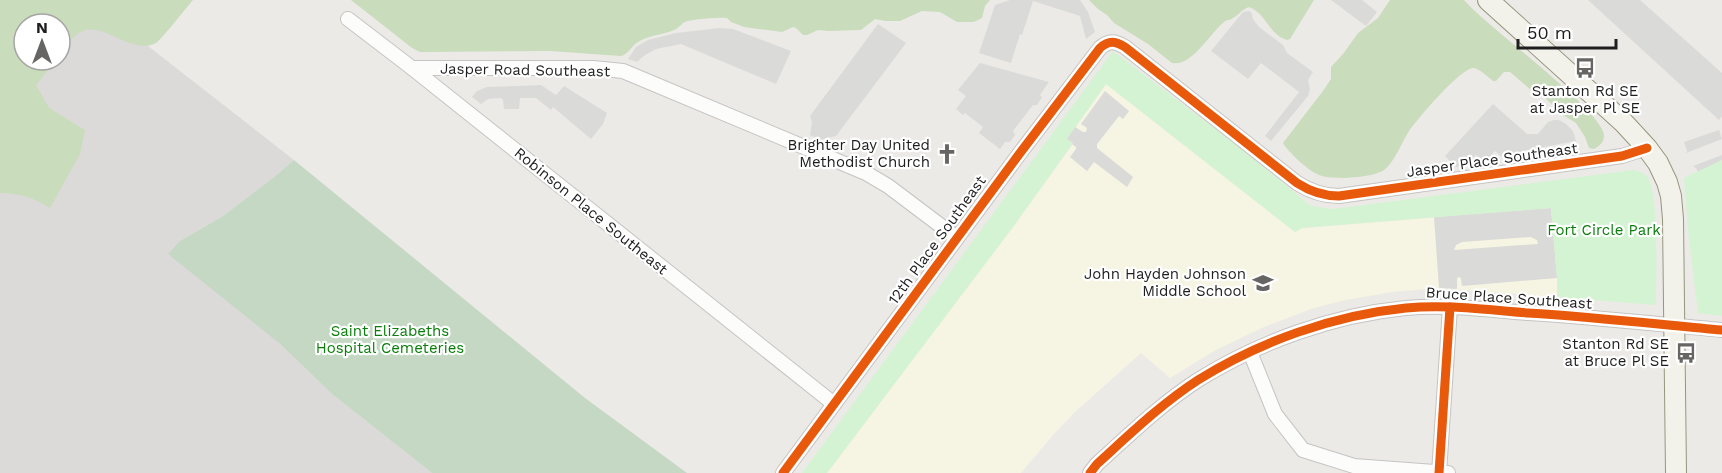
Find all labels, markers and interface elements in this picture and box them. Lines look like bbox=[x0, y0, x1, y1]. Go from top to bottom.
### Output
north arrow bbox=[12, 12, 72, 72]
scale bar bbox=[1518, 12, 1616, 50]
text: N bbox=[36, 18, 48, 37]
text: 50 m bbox=[1527, 22, 1572, 43]
bus stop icon: Stanton Rd SE at Jasper Pl SE bbox=[1573, 56, 1597, 80]
street label: Jasper Road Southeast bbox=[440, 60, 611, 80]
place label: Stanton Rd SE at Jasper Pl SE bbox=[1530, 82, 1640, 117]
place label: Brighter Day United Methodist Church bbox=[788, 136, 930, 171]
street label: Jasper Place Southeast bbox=[1405, 139, 1579, 181]
church icon: Brighter Day United Methodist Church bbox=[935, 142, 959, 166]
street label: Robinson Place Southeast bbox=[511, 144, 672, 279]
street label: 12th Place Southeast bbox=[884, 172, 990, 308]
park label: Fort Circle Park bbox=[1547, 221, 1661, 239]
place label: John Hayden Johnson Middle School bbox=[1084, 265, 1246, 300]
school or university icon: John Hayden Johnson Middle School bbox=[1251, 271, 1275, 295]
street label: Bruce Place Southeast bbox=[1425, 283, 1593, 313]
park label: Saint Elizabeths Hospital Cemeteries bbox=[316, 322, 464, 357]
place label: Stanton Rd SE at Bruce Pl SE bbox=[1562, 335, 1669, 370]
bus stop icon: Stanton Rd SE at Bruce Pl SE bbox=[1674, 341, 1698, 365]

